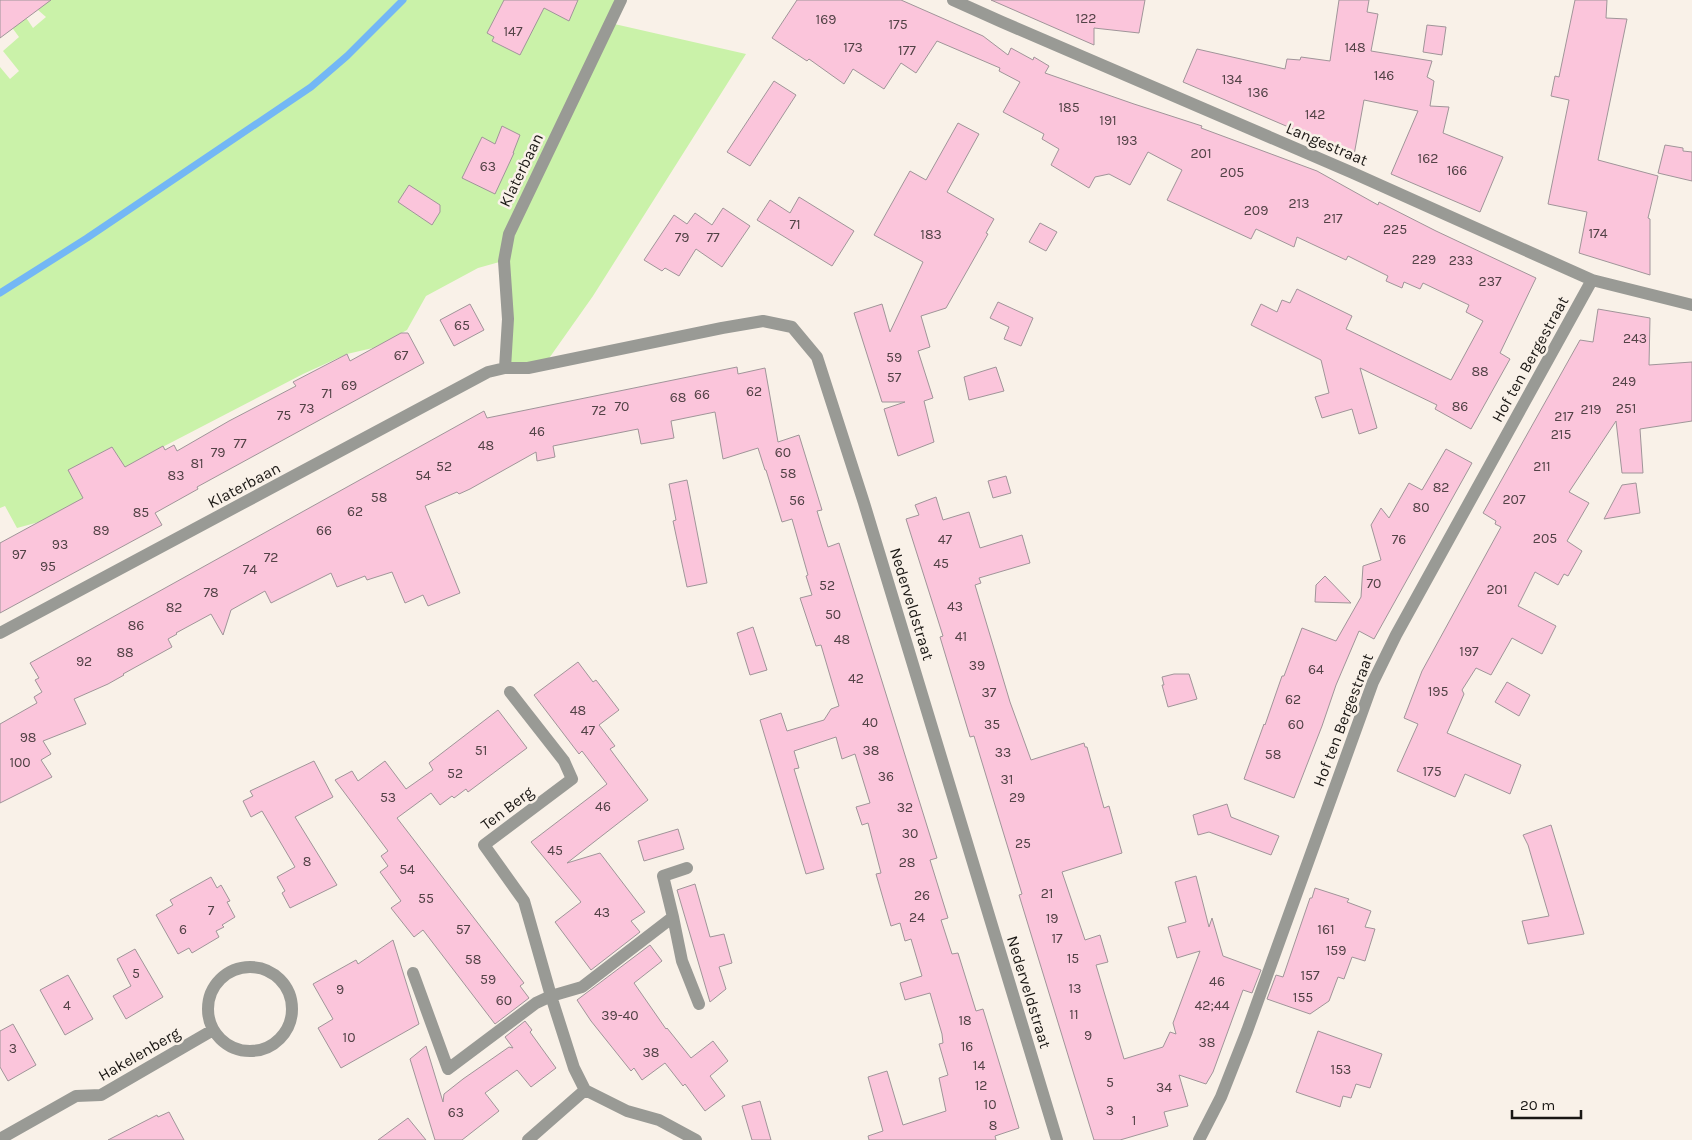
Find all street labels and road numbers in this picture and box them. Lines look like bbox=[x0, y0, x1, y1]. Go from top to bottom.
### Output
street label: Langestraat bbox=[1283, 118, 1371, 170]
street label: Klaterbaan bbox=[495, 130, 547, 210]
street label: Hof ten Bergestraat bbox=[1487, 293, 1573, 425]
street label: Klaterbaan bbox=[204, 458, 284, 512]
street label: Nederveldstraat bbox=[886, 545, 938, 663]
street label: Hof ten Bergestraat bbox=[1309, 651, 1377, 789]
street label: Ten Berg bbox=[477, 782, 537, 834]
street label: Nederveldstraat bbox=[1003, 933, 1055, 1051]
street label: Hakelenberg bbox=[95, 1023, 183, 1085]

